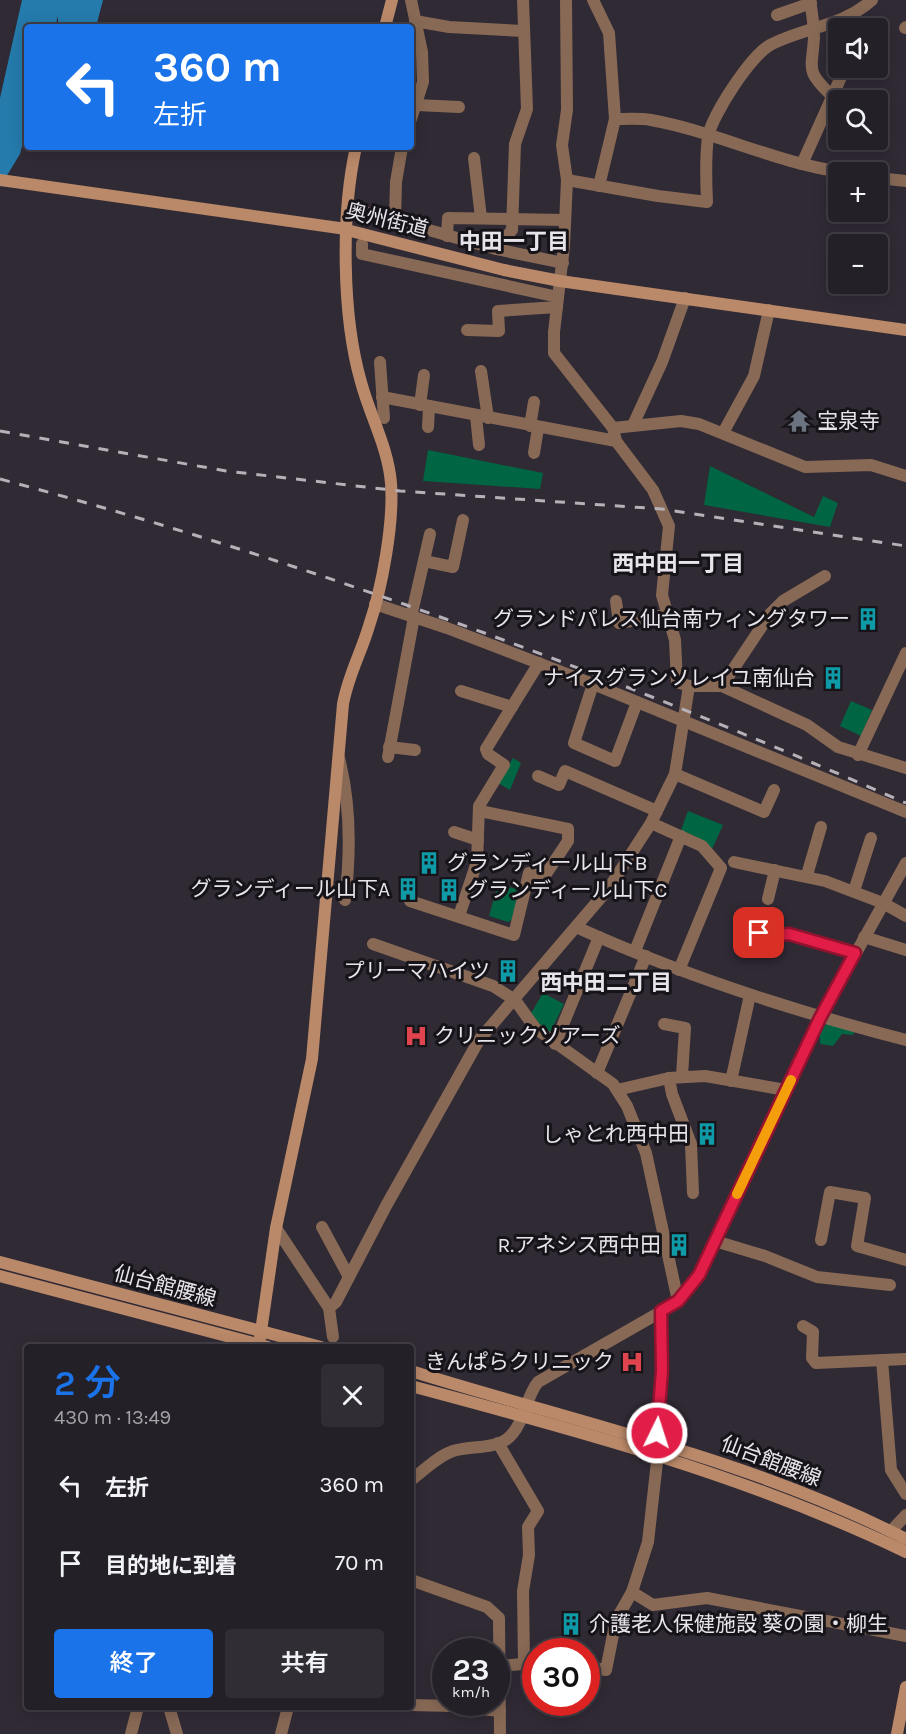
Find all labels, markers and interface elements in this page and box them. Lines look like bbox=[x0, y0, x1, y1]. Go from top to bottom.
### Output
map controls bbox=[828, 18, 888, 294]
button: sound bbox=[828, 18, 888, 78]
text: 360 m bbox=[153, 42, 282, 92]
icon: left bbox=[54, 48, 132, 126]
button: search bbox=[828, 90, 888, 150]
text: 左折 bbox=[153, 99, 207, 131]
button: + bbox=[828, 162, 888, 222]
street label: 奥州街道 bbox=[343, 198, 431, 242]
district label: 中田一丁目 bbox=[459, 229, 569, 255]
button: − bbox=[828, 234, 888, 294]
temple icon: 宝泉寺 bbox=[786, 408, 812, 434]
place label: 宝泉寺 bbox=[817, 409, 880, 433]
district label: 西中田一丁目 bbox=[612, 551, 744, 577]
building icon: グランドパレス仙台南ウィングタワー bbox=[855, 606, 881, 632]
place label: グランドパレス仙台南ウィングタワー bbox=[493, 607, 850, 631]
building icon: ナイスグランソレイユ南仙台 bbox=[820, 665, 846, 691]
place label: ナイスグランソレイユ南仙台 bbox=[543, 666, 815, 690]
building icon: グランディール山下B bbox=[416, 850, 442, 876]
place label: グランディール山下B bbox=[447, 851, 648, 875]
building icon: グランディール山下A bbox=[395, 876, 421, 902]
place label: グランディール山下A bbox=[190, 877, 390, 901]
building icon: グランディール山下C bbox=[436, 877, 462, 903]
place label: グランディール山下C bbox=[467, 878, 667, 902]
pin bbox=[733, 907, 784, 958]
icon: arrive bbox=[742, 916, 775, 949]
building icon: プリーマハイツ bbox=[495, 958, 521, 984]
place label: プリーマハイツ bbox=[343, 959, 490, 983]
district label: 西中田二丁目 bbox=[540, 970, 672, 996]
hospital icon: クリニックソアーズ bbox=[403, 1023, 429, 1049]
place label: クリニックソアーズ bbox=[434, 1024, 621, 1048]
building icon: しゃとれ西中田 bbox=[694, 1121, 720, 1147]
place label: しゃとれ西中田 bbox=[542, 1122, 689, 1146]
building icon: R.アネシス西中田 bbox=[666, 1232, 692, 1258]
place label: R.アネシス西中田 bbox=[497, 1233, 661, 1257]
street label: 仙台館腰線 bbox=[111, 1261, 219, 1311]
hospital icon: きんぱらクリニック bbox=[619, 1349, 645, 1375]
place label: きんぱらクリニック bbox=[425, 1350, 614, 1374]
text: 2 分 bbox=[54, 1362, 121, 1404]
button: close bbox=[321, 1364, 384, 1427]
position arrow bbox=[625, 1401, 689, 1465]
text: 430 m · 13:49 bbox=[54, 1406, 171, 1429]
street label: 仙台館腰線 bbox=[718, 1431, 824, 1491]
icon: left bbox=[54, 1469, 87, 1502]
text: 360 m bbox=[320, 1472, 384, 1498]
text: 左折 bbox=[105, 1475, 149, 1501]
icon: arrive bbox=[54, 1547, 87, 1580]
text: 70 m bbox=[335, 1550, 384, 1576]
text: 目的地に到着 bbox=[105, 1553, 237, 1579]
building icon: 介護老人保健施設 葵の園・柳生 bbox=[558, 1611, 584, 1637]
place label: 介護老人保健施設 葵の園・柳生 bbox=[589, 1612, 888, 1636]
button: 終了 bbox=[54, 1629, 213, 1698]
button: 共有 bbox=[225, 1629, 384, 1698]
speed limit sign: 30 bbox=[522, 1638, 600, 1716]
text: 23 bbox=[453, 1652, 489, 1688]
text: km/h bbox=[452, 1683, 490, 1701]

